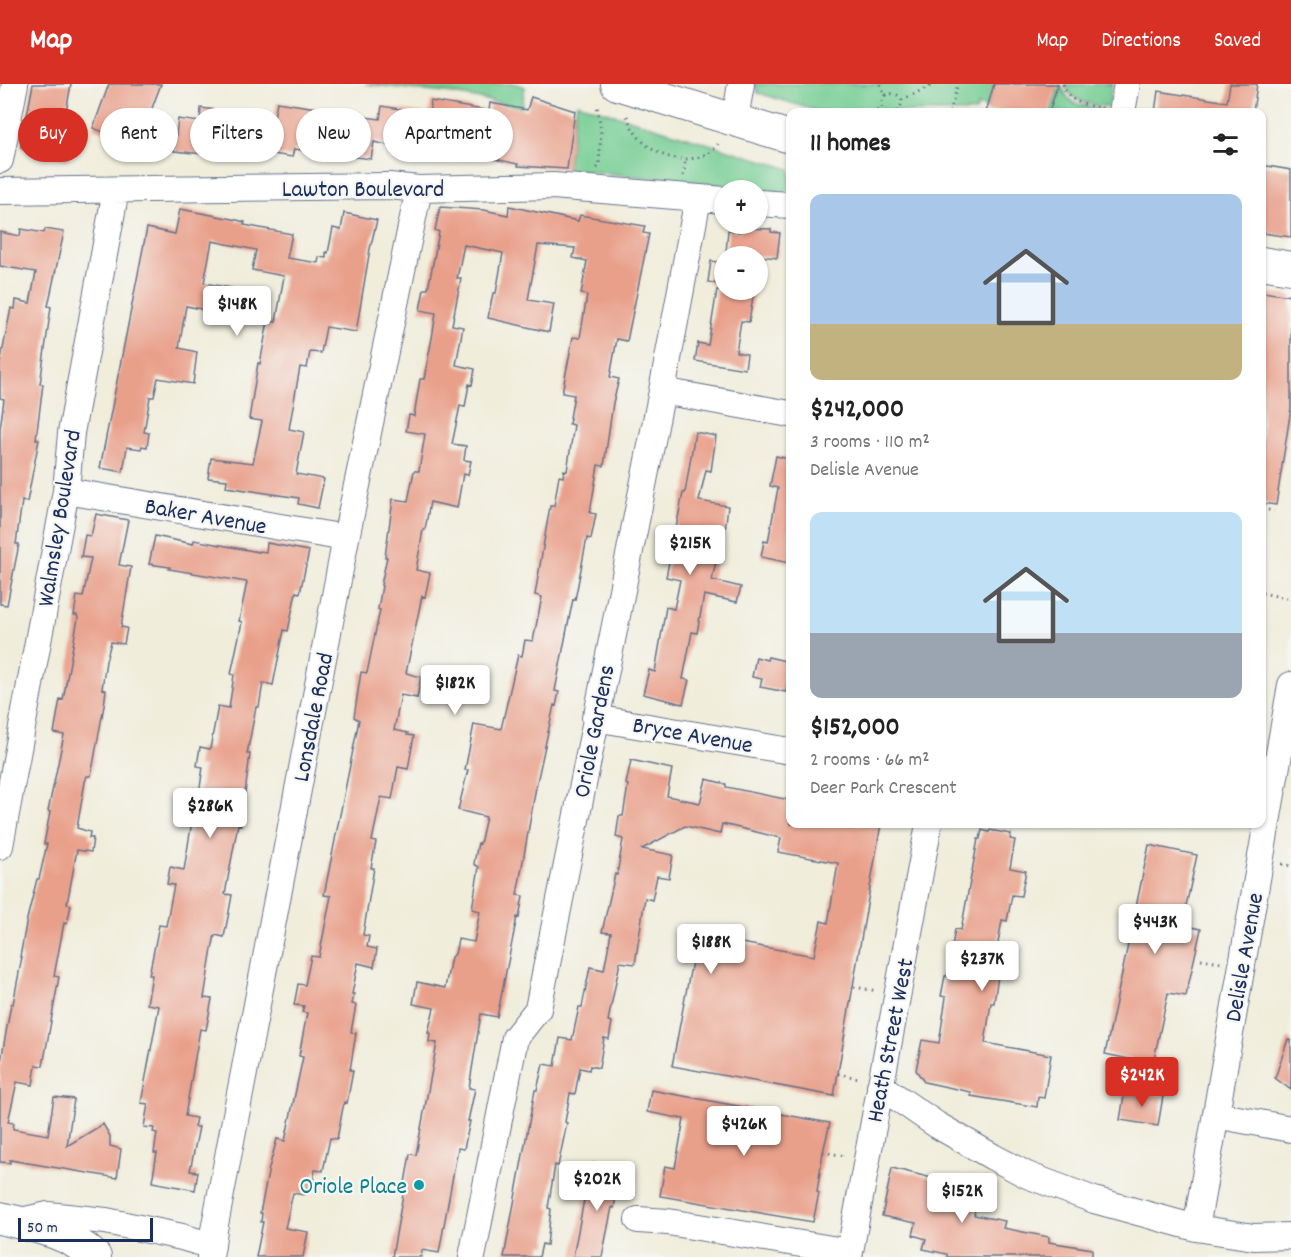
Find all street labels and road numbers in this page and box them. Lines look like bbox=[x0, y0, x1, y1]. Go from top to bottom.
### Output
street label: Lawton Boulevard bbox=[282, 174, 444, 208]
street label: Walmsley Boulevard bbox=[30, 427, 92, 609]
street label: Baker Avenue bbox=[142, 491, 269, 545]
street label: Lonsdale Road bbox=[286, 650, 344, 785]
street label: Oriole Gardens bbox=[566, 662, 625, 801]
street label: Bryce Avenue bbox=[630, 710, 755, 764]
street label: Delisle Avenue bbox=[1218, 890, 1274, 1025]
street label: Heath Street West bbox=[859, 955, 925, 1126]

